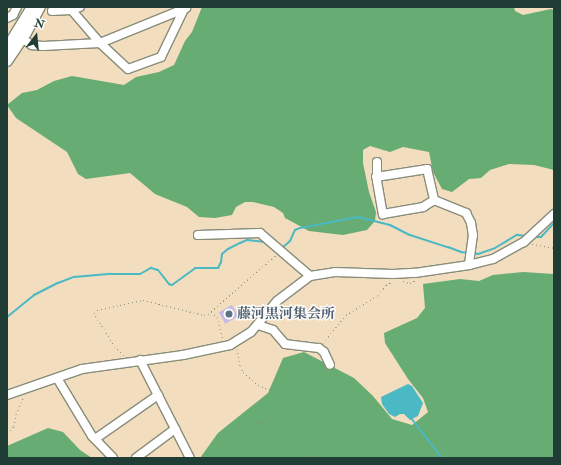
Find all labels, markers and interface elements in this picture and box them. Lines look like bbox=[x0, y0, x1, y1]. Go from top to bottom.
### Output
north arrow bbox=[16, 16, 56, 56]
text: N bbox=[33, 16, 46, 32]
place label: 藤河黒河集会所 bbox=[237, 306, 335, 322]
marker: 藤河黒河集会所 bbox=[224, 309, 234, 319]

